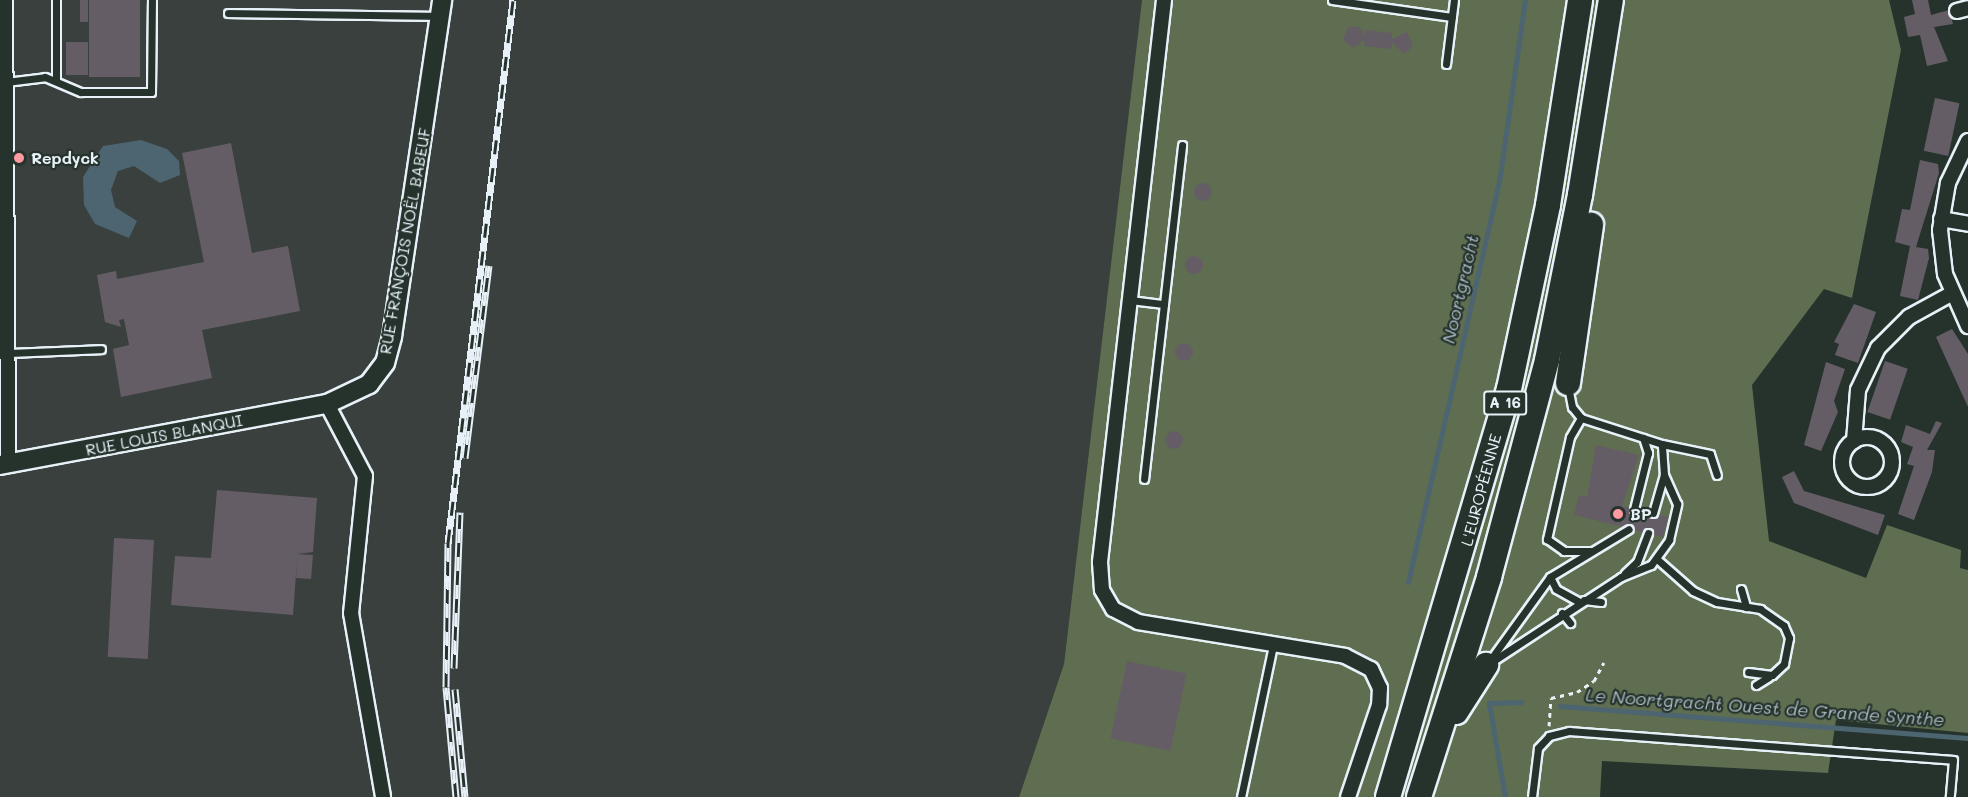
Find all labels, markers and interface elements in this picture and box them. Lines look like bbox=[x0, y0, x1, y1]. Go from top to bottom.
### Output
street label: RUE FRANÇOIS NOËL BABEUF bbox=[376, 126, 434, 356]
place label: Repdyck bbox=[31, 148, 99, 168]
marker: Repdyck bbox=[12, 151, 26, 165]
water label: Noortgracht bbox=[1437, 233, 1483, 345]
road number: A 16 bbox=[1482, 391, 1528, 415]
street label: RUE LOUIS BLANQUI bbox=[84, 410, 244, 460]
street label: L'EUROPÉENNE bbox=[1457, 432, 1505, 548]
place label: BP bbox=[1630, 504, 1652, 524]
marker: BP bbox=[1611, 507, 1625, 521]
water label: Le Noortgracht Ouest de Grande Synthe bbox=[1585, 684, 1945, 730]

